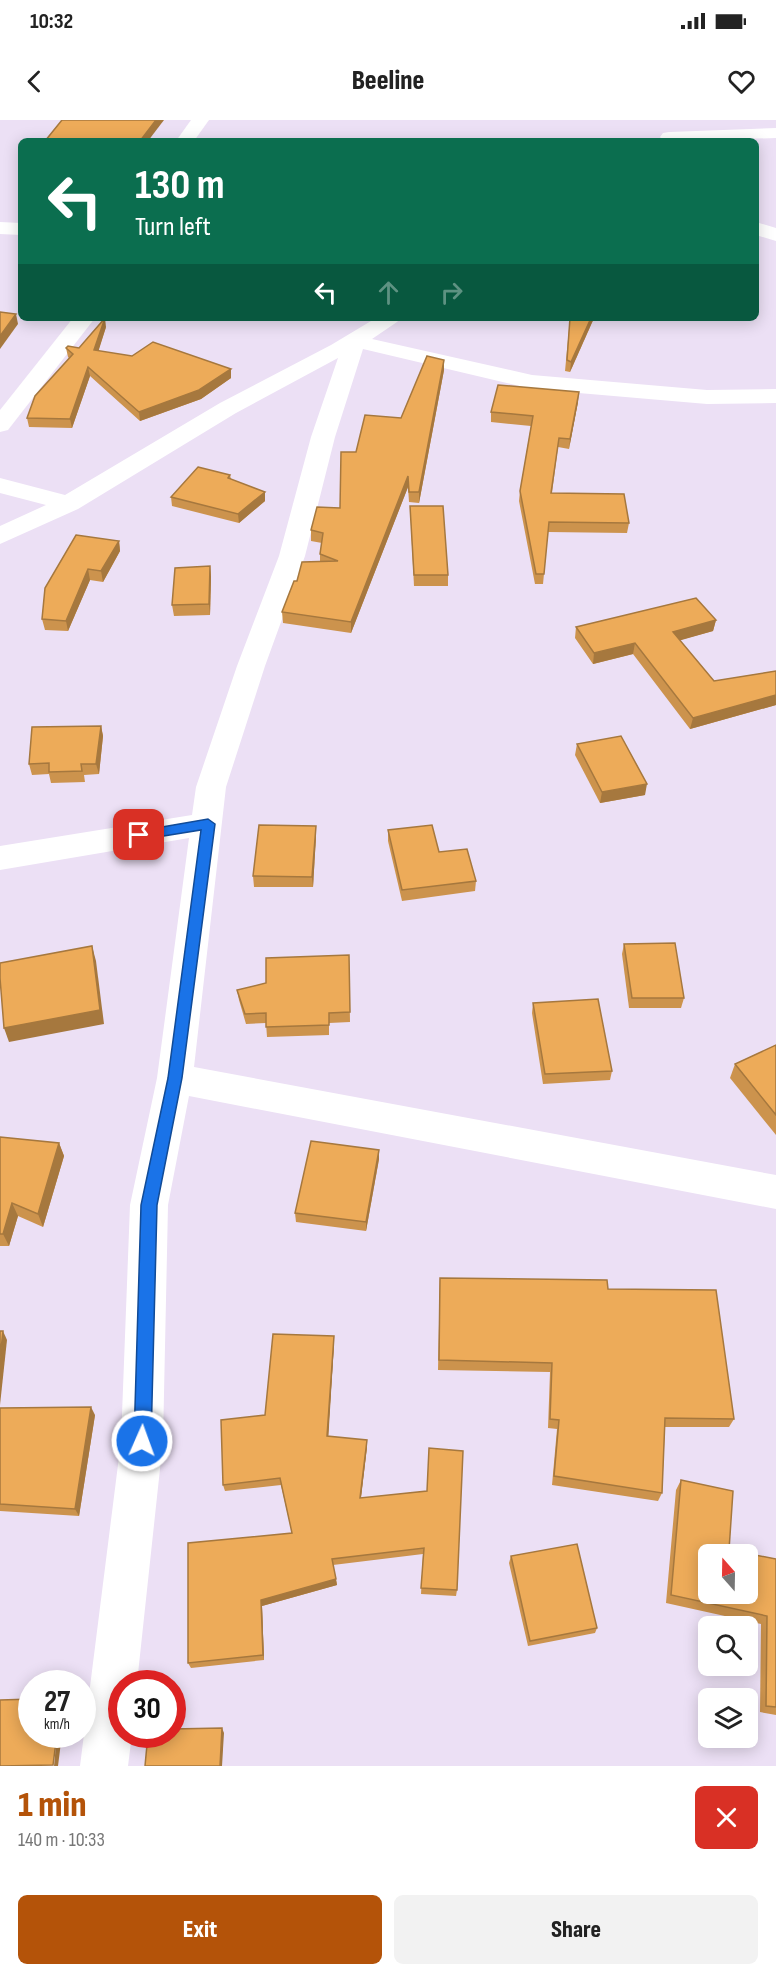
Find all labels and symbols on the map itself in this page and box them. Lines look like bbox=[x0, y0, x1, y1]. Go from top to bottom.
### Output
pin bbox=[113, 809, 164, 860]
position arrow bbox=[110, 1409, 174, 1473]
north arrow bbox=[698, 1544, 758, 1604]
speed limit sign: 30 bbox=[108, 1670, 186, 1748]

